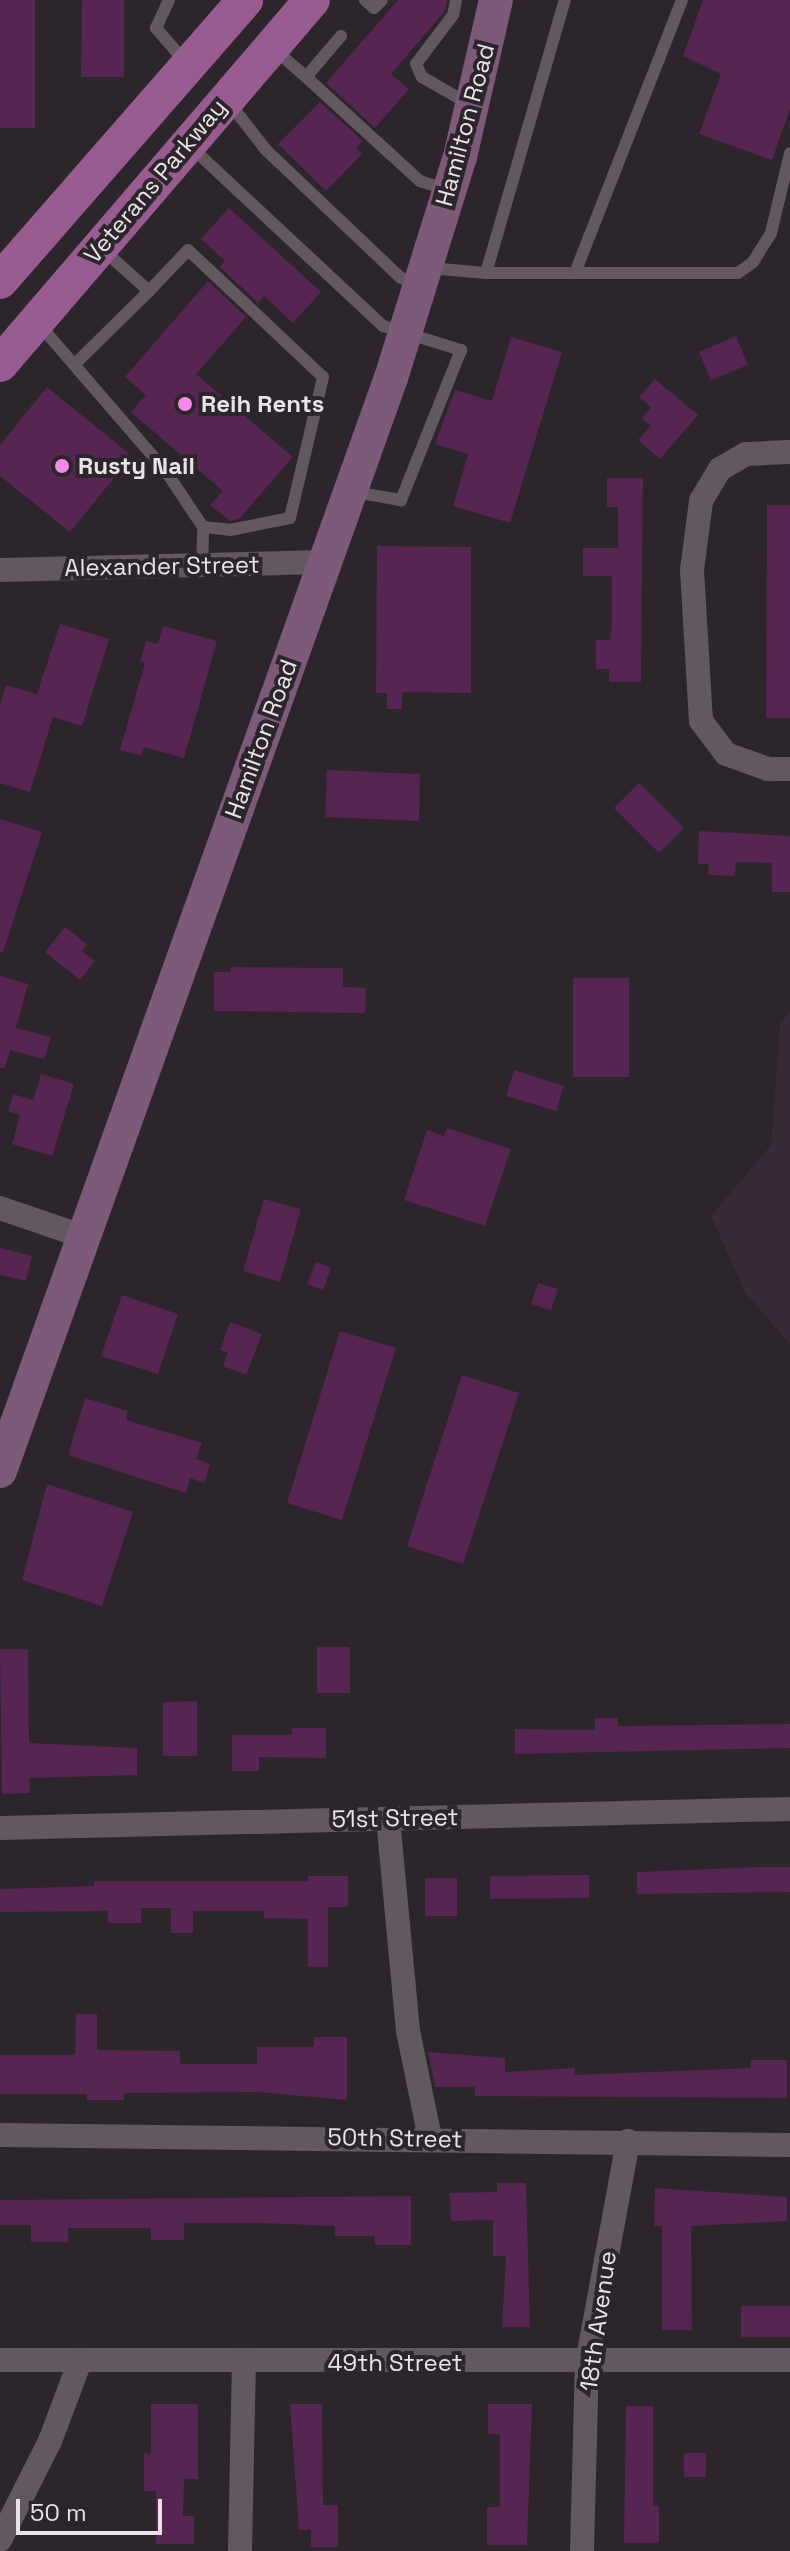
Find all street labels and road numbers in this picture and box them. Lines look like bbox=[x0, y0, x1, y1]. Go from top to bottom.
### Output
street label: Hamilton Road bbox=[429, 41, 501, 209]
street label: Veterans Parkway bbox=[78, 93, 232, 269]
street label: Alexander Street bbox=[64, 550, 260, 582]
street label: Hamilton Road bbox=[219, 656, 303, 822]
street label: 51st Street bbox=[331, 1802, 459, 1834]
street label: 50th Street bbox=[327, 2122, 463, 2154]
street label: 18th Avenue bbox=[574, 2249, 622, 2393]
street label: 49th Street bbox=[328, 2349, 462, 2377]

